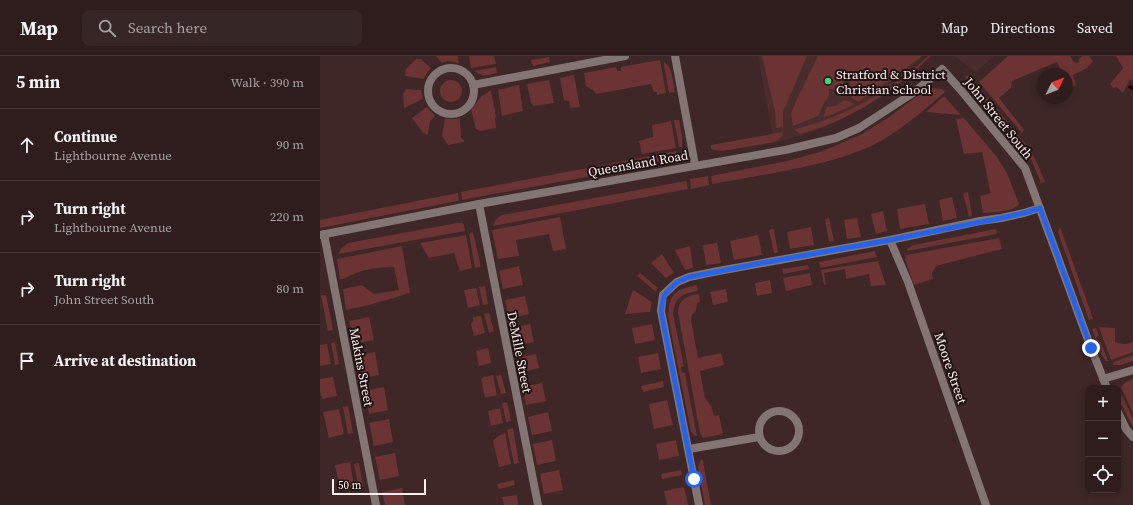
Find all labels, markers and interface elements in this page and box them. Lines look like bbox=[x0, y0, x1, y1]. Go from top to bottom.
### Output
search box bbox=[82, 10, 362, 46]
text: Map bbox=[20, 15, 58, 41]
icon: search bbox=[96, 17, 118, 39]
text: Search here bbox=[128, 17, 207, 38]
text: Map bbox=[941, 18, 968, 38]
text: Directions bbox=[990, 18, 1055, 38]
text: Saved bbox=[1077, 18, 1113, 38]
place label: Stratford & District Christian School bbox=[836, 66, 946, 98]
north arrow bbox=[1037, 68, 1073, 104]
text: 5 min bbox=[16, 70, 60, 94]
street label: John Street South bbox=[960, 73, 1037, 163]
text: Walk · 390 m bbox=[231, 74, 304, 91]
marker: Stratford & District Christian School bbox=[823, 76, 833, 86]
text: Continue bbox=[54, 126, 117, 147]
icon: ahead bbox=[16, 134, 38, 156]
text: 90 m bbox=[276, 136, 304, 153]
street label: Queensland Road bbox=[587, 146, 690, 181]
text: Lightbourne Avenue bbox=[54, 147, 172, 164]
text: Turn right bbox=[54, 198, 126, 219]
icon: right bbox=[16, 206, 38, 228]
text: 220 m bbox=[270, 208, 304, 225]
text: Lightbourne Avenue bbox=[54, 219, 172, 236]
text: Turn right bbox=[54, 270, 126, 291]
icon: right bbox=[16, 278, 38, 300]
text: 80 m bbox=[276, 280, 304, 297]
text: John Street South bbox=[54, 291, 154, 308]
street label: DeMille Street bbox=[503, 310, 536, 395]
street label: Makins Street bbox=[346, 327, 378, 408]
street label: Moore Street bbox=[930, 330, 971, 407]
route end bbox=[1082, 339, 1100, 357]
icon: arrive bbox=[16, 350, 38, 372]
text: Arrive at destination bbox=[54, 350, 196, 371]
map controls bbox=[1085, 385, 1121, 493]
button: + bbox=[1085, 385, 1121, 421]
button: − bbox=[1085, 421, 1121, 457]
button: locate bbox=[1085, 457, 1121, 493]
route start bbox=[685, 470, 703, 488]
scale bar bbox=[332, 477, 426, 496]
text: 50 m bbox=[338, 478, 361, 493]

